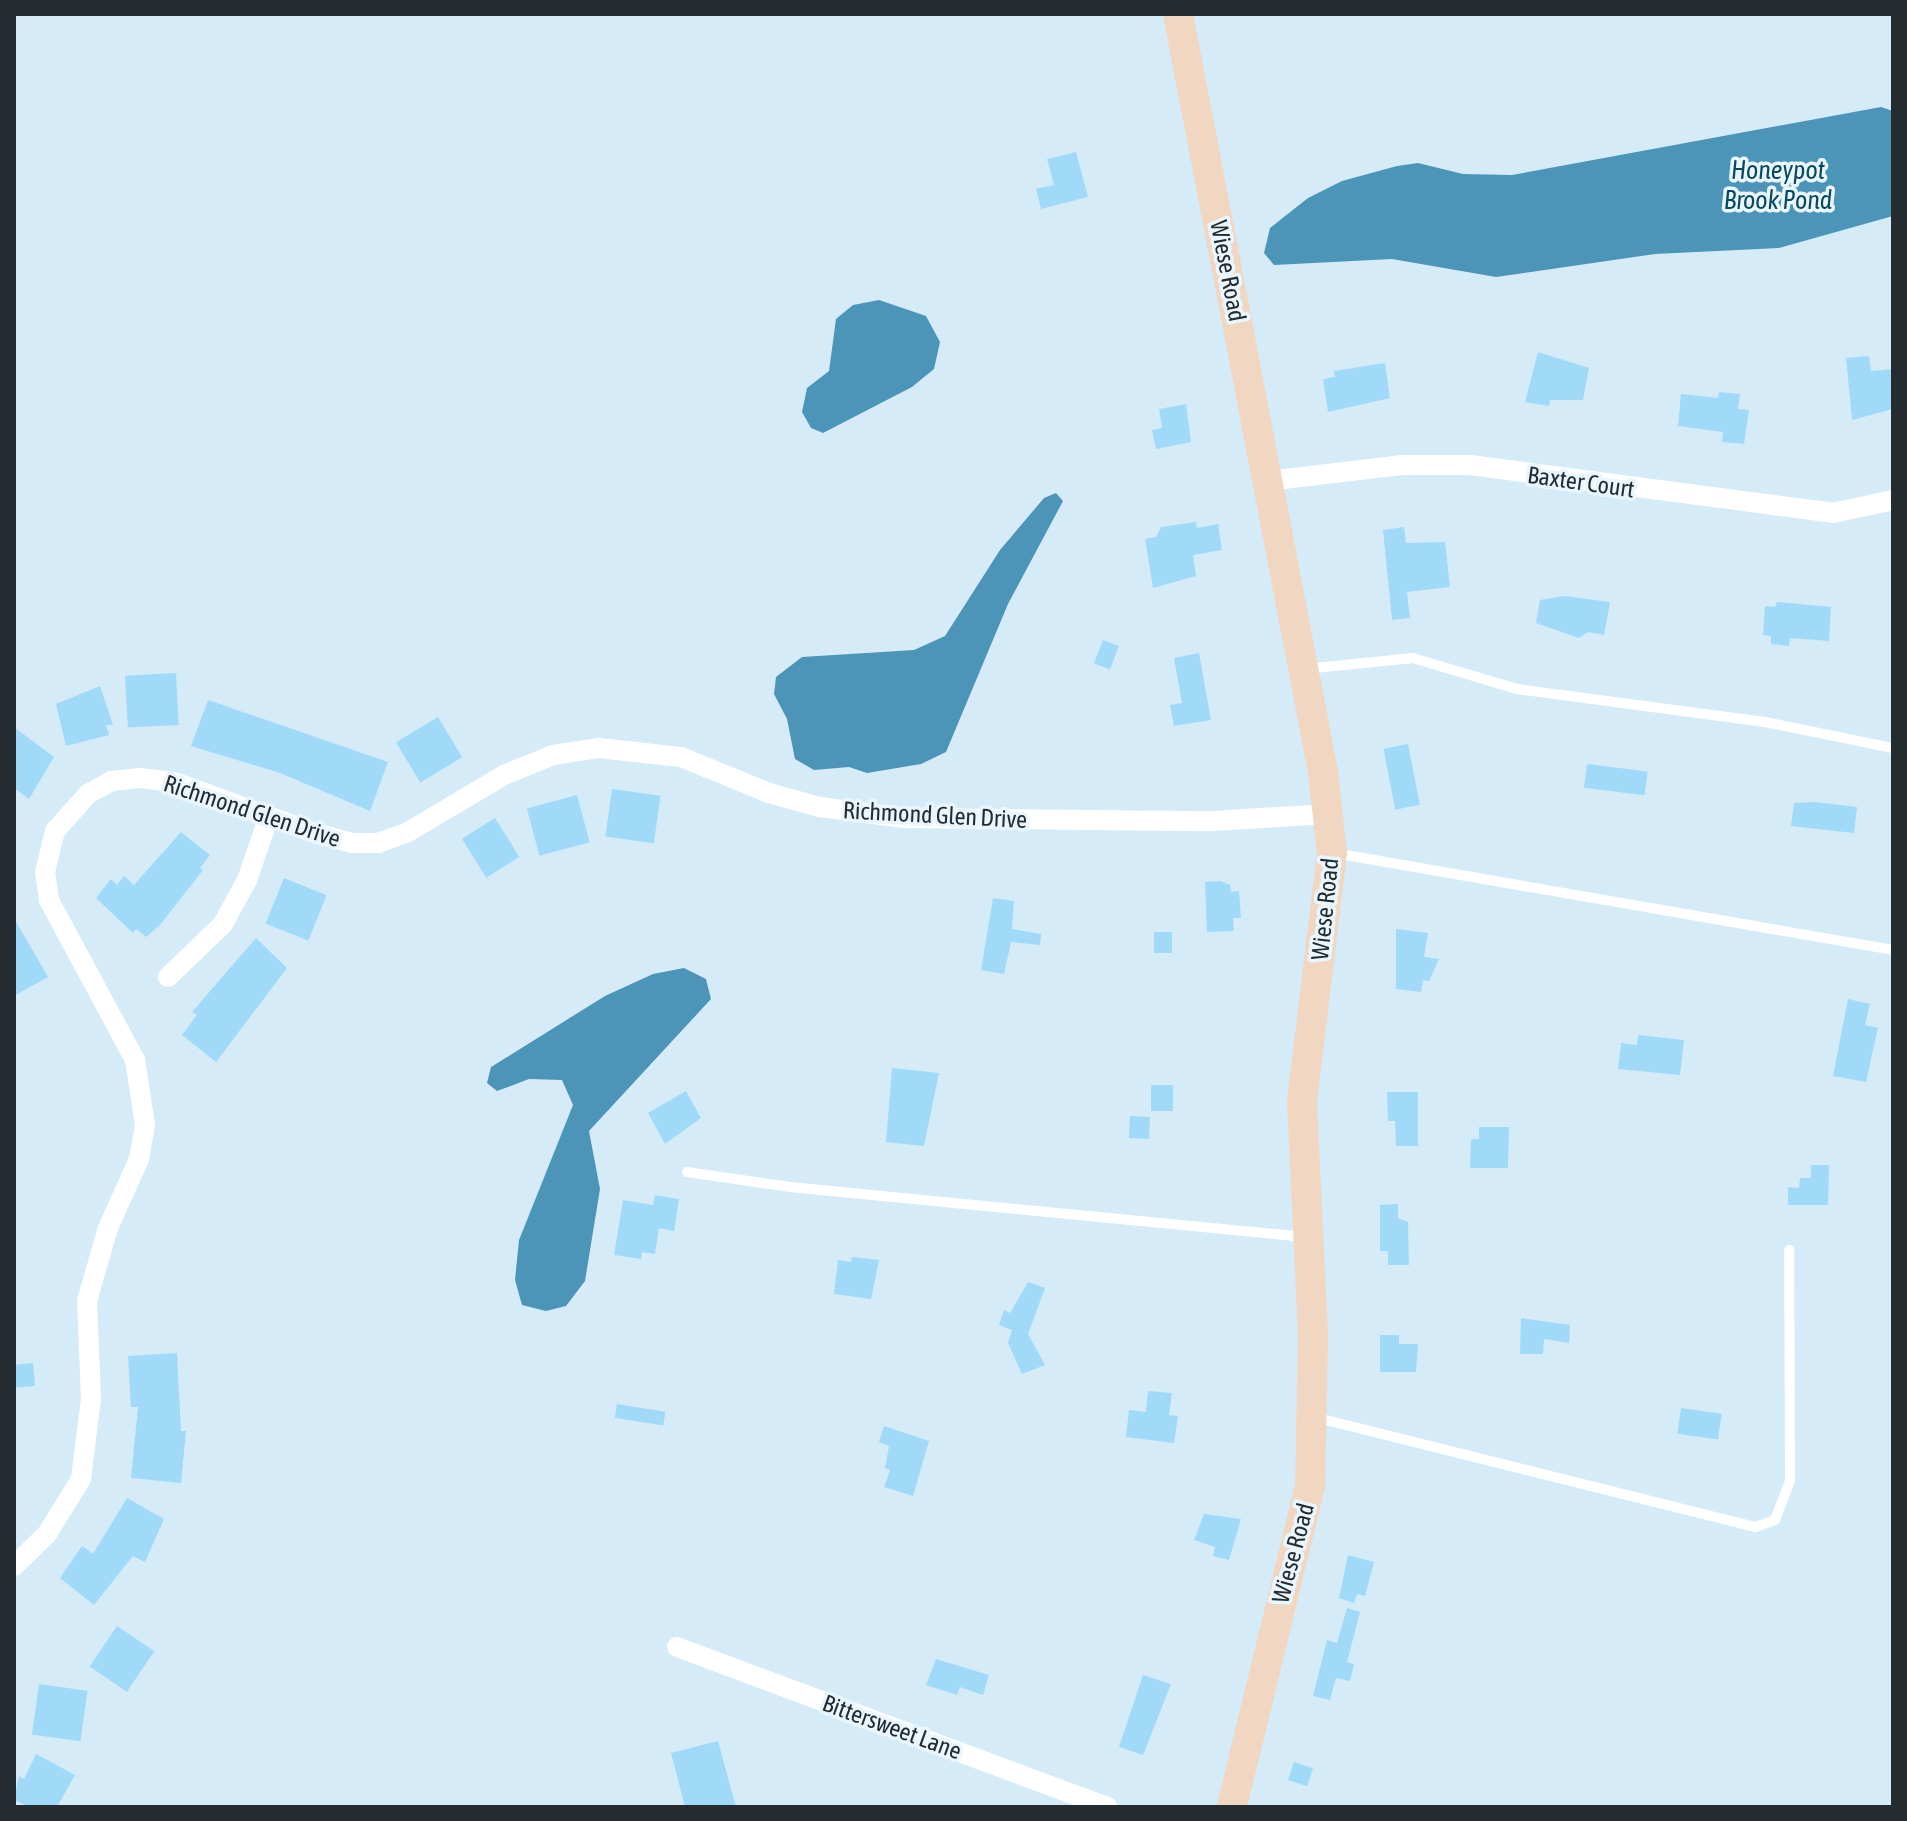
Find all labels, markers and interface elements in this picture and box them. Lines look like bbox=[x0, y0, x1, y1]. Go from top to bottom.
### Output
water label: Honeypot Brook Pond bbox=[1724, 155, 1832, 216]
street label: Wiese Road bbox=[1204, 218, 1252, 324]
street label: Baxter Court bbox=[1526, 460, 1636, 504]
street label: Richmond Glen Drive bbox=[160, 769, 344, 853]
street label: Richmond Glen Drive bbox=[842, 796, 1028, 834]
street label: Wiese Road bbox=[1305, 857, 1345, 961]
street label: Wiese Road bbox=[1266, 1500, 1320, 1606]
street label: Bittersweet Lane bbox=[819, 1689, 965, 1765]

